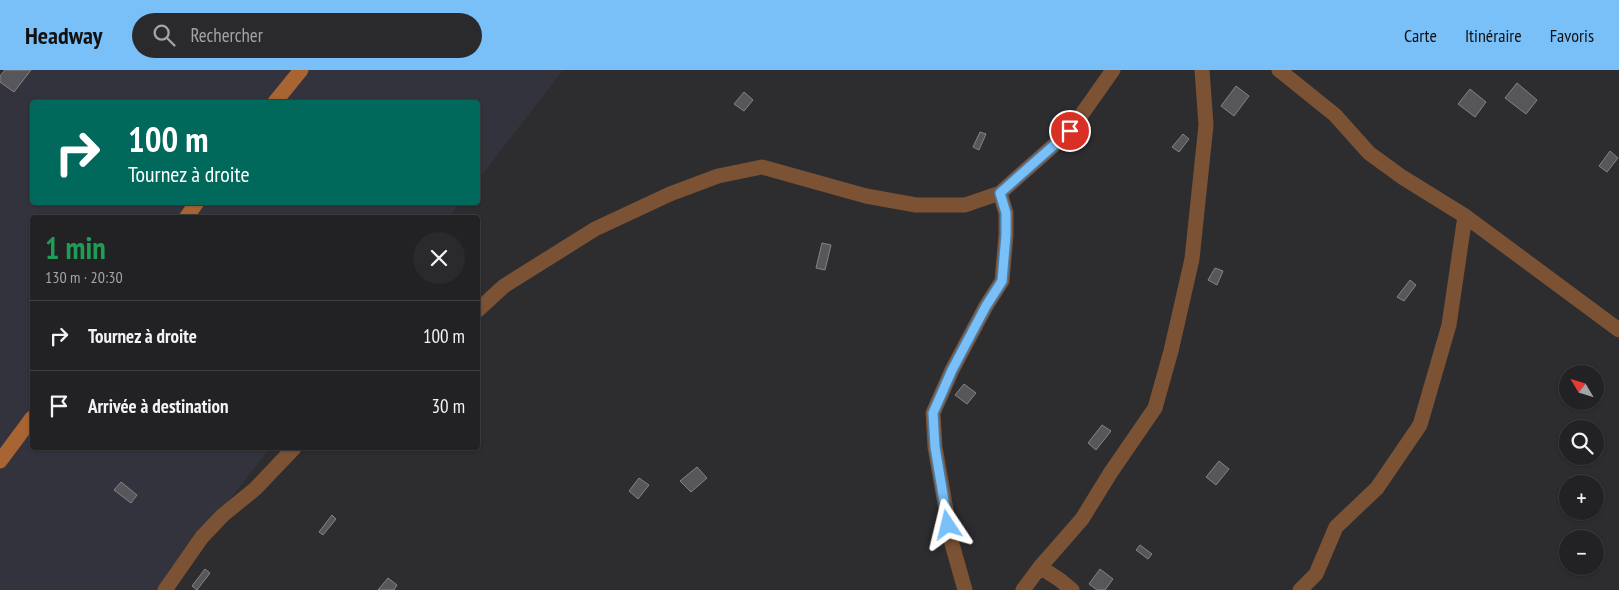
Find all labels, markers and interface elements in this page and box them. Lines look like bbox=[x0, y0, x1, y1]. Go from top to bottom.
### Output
search box bbox=[132, 13, 482, 58]
text: Headway bbox=[25, 20, 102, 51]
icon: search bbox=[150, 21, 178, 49]
text: Rechercher bbox=[190, 23, 263, 47]
text: Carte bbox=[1404, 24, 1437, 47]
text: Itinéraire bbox=[1465, 24, 1522, 47]
text: Favoris bbox=[1550, 24, 1594, 47]
pin bbox=[1049, 110, 1091, 152]
text: 100 m bbox=[128, 116, 209, 162]
icon: arrive bbox=[1056, 117, 1084, 145]
icon: right bbox=[45, 120, 110, 185]
text: Tournez à droite bbox=[128, 160, 250, 188]
text: 1 min bbox=[45, 228, 106, 267]
button: close bbox=[413, 232, 465, 284]
text: 130 m · 20:30 bbox=[45, 267, 123, 287]
icon: right bbox=[45, 322, 73, 350]
text: Tournez à droite bbox=[88, 324, 197, 348]
text: 100 m bbox=[423, 324, 465, 348]
north arrow bbox=[1559, 365, 1604, 410]
map controls bbox=[1559, 365, 1604, 575]
icon: arrive bbox=[45, 392, 73, 420]
text: Arrivée à destination bbox=[88, 394, 229, 418]
text: 30 m bbox=[432, 394, 465, 418]
button: search bbox=[1559, 420, 1604, 465]
button: + bbox=[1559, 475, 1604, 520]
position arrow bbox=[921, 498, 973, 550]
button: − bbox=[1559, 530, 1604, 575]

